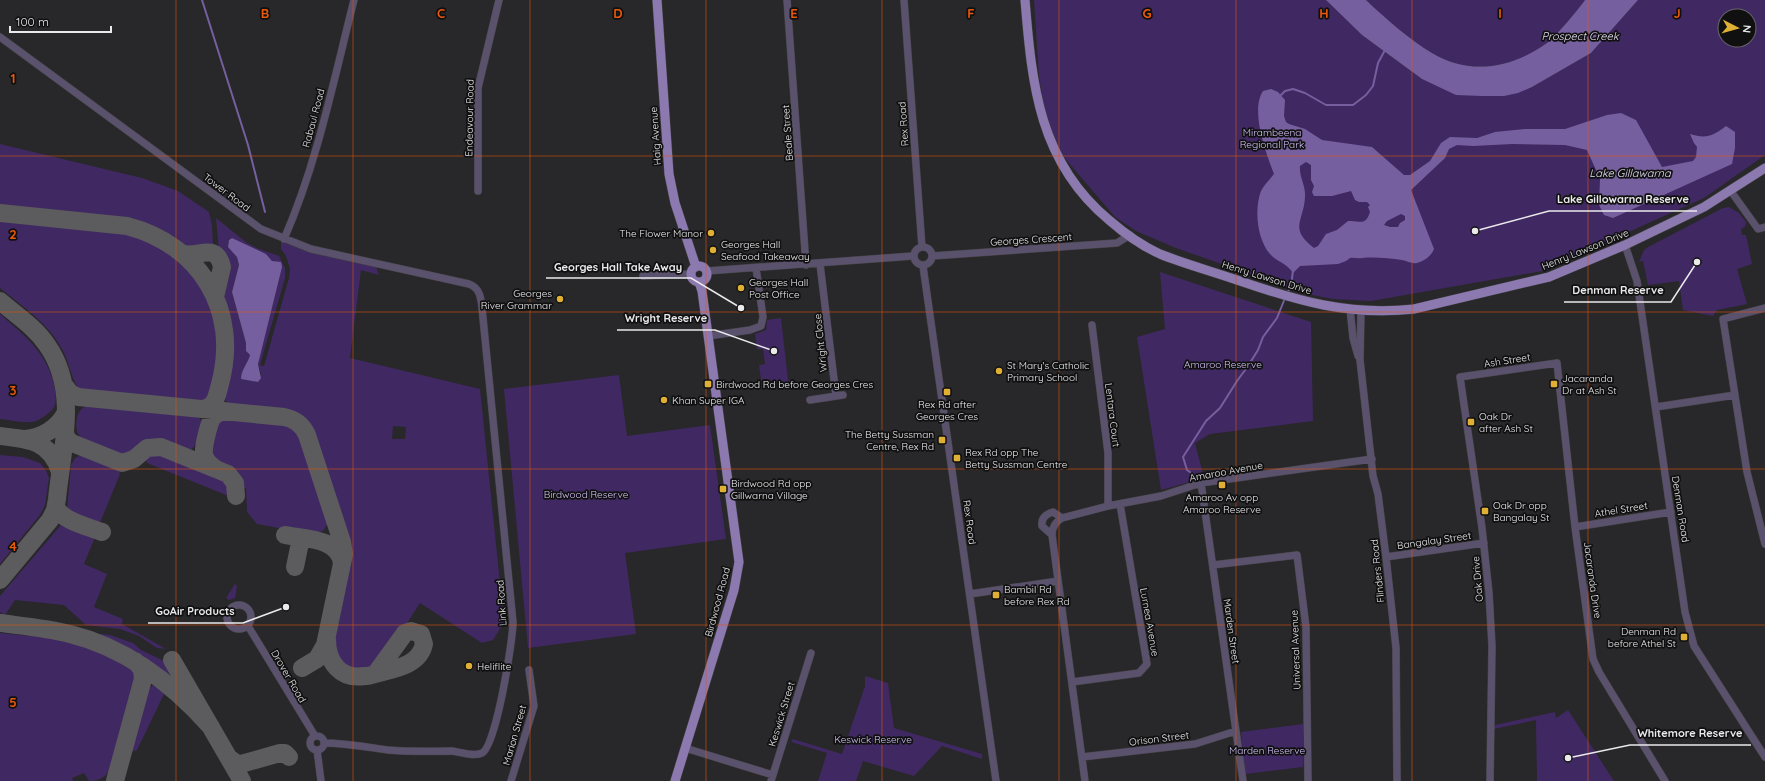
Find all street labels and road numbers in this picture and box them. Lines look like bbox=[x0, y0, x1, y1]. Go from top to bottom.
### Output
street label: Endeavour Road bbox=[462, 79, 477, 157]
street label: Rabaul Road bbox=[299, 87, 328, 149]
street label: Rex Road bbox=[895, 101, 912, 147]
street label: Beale Street bbox=[779, 104, 796, 161]
street label: Haig Avenue bbox=[647, 106, 664, 166]
street label: Tower Road bbox=[201, 171, 253, 214]
street label: Henry Lawson Drive bbox=[1540, 226, 1631, 273]
street label: Georges Crescent bbox=[990, 230, 1073, 249]
street label: Henry Lawson Drive bbox=[1220, 258, 1314, 297]
street label: Wright Close bbox=[811, 313, 830, 373]
street label: Ash Street bbox=[1483, 350, 1532, 371]
street label: Lentara Court bbox=[1102, 382, 1123, 448]
street label: Amaroo Avenue bbox=[1188, 459, 1264, 484]
street label: Denman Road bbox=[1669, 475, 1692, 543]
street label: Rex Road bbox=[960, 499, 979, 545]
street label: Athel Street bbox=[1594, 499, 1649, 520]
street label: Bangalay Street bbox=[1396, 529, 1473, 552]
street label: Flinders Road bbox=[1368, 539, 1387, 603]
street label: Jacaranda Drive bbox=[1581, 541, 1604, 620]
street label: Oak Drive bbox=[1469, 555, 1486, 602]
street label: Birdwood Road bbox=[702, 566, 733, 638]
street label: Link Road bbox=[493, 579, 510, 626]
street label: Lurnea Avenue bbox=[1137, 587, 1162, 658]
street label: Marden Street bbox=[1221, 598, 1243, 665]
street label: Universal Avenue bbox=[1288, 610, 1303, 690]
street label: Drover Road bbox=[268, 647, 309, 705]
street label: Keswick Street bbox=[765, 680, 798, 748]
street label: Marion Street bbox=[500, 703, 529, 767]
street label: Orison Street bbox=[1128, 728, 1190, 749]

